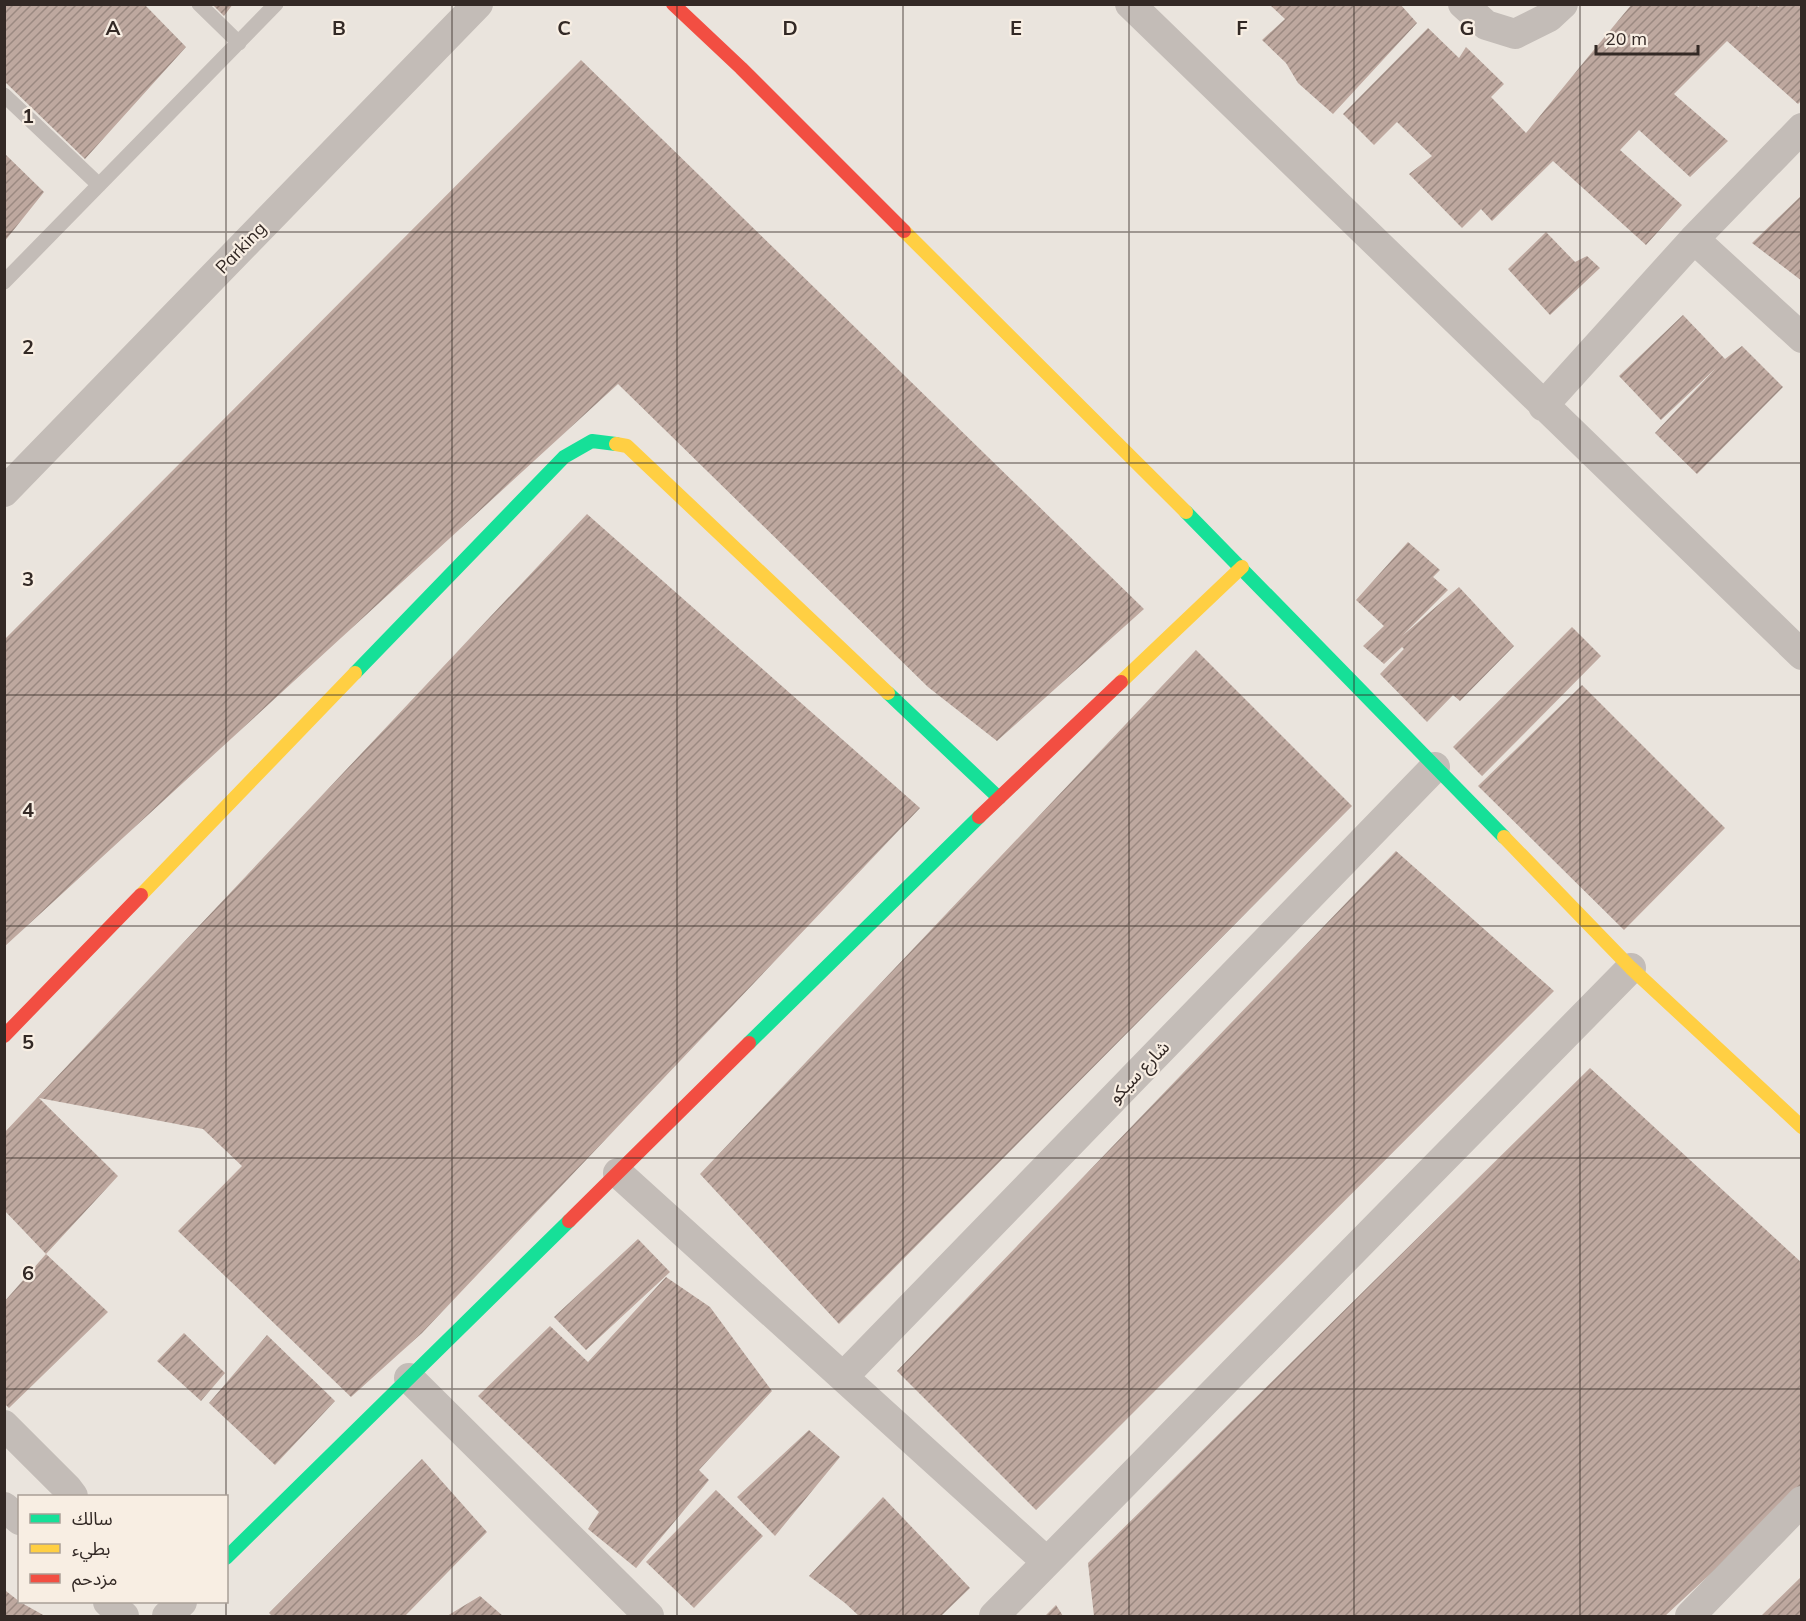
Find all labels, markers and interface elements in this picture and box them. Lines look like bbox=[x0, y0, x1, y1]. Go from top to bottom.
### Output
text: A bbox=[106, 15, 121, 40]
text: B bbox=[332, 15, 346, 40]
text: C bbox=[557, 15, 571, 40]
text: D bbox=[782, 15, 798, 40]
text: E bbox=[1010, 15, 1022, 40]
text: F bbox=[1236, 15, 1248, 40]
text: G bbox=[1460, 15, 1474, 40]
scale bar bbox=[1596, 18, 1698, 56]
text: 20 m bbox=[1605, 27, 1647, 50]
text: 1 bbox=[22, 103, 34, 128]
street label: Parking bbox=[210, 217, 271, 279]
text: 2 bbox=[22, 334, 34, 359]
text: 3 bbox=[22, 566, 34, 591]
text: 4 bbox=[22, 797, 34, 822]
text: 5 bbox=[22, 1029, 34, 1054]
street label: شارع سيكو bbox=[1103, 1036, 1176, 1110]
text: 6 bbox=[22, 1260, 34, 1285]
legend bbox=[18, 1495, 228, 1603]
text: سالك bbox=[72, 1507, 113, 1530]
text: بطيء bbox=[72, 1537, 110, 1562]
text: مزدحم bbox=[72, 1567, 117, 1592]

